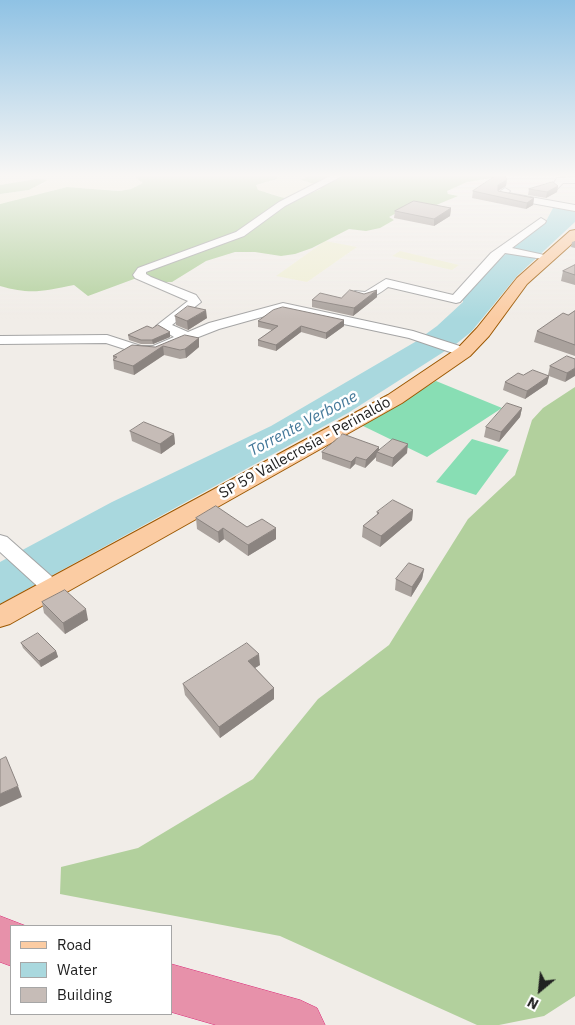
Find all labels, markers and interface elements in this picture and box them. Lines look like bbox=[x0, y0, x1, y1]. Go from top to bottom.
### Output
water label: Torrente Verbone bbox=[245, 387, 361, 461]
street label: SP 59 Vallecrosia - Perinaldo bbox=[216, 393, 394, 503]
legend bbox=[10, 925, 172, 1015]
text: Road bbox=[57, 935, 92, 954]
text: Water bbox=[57, 960, 97, 979]
north arrow bbox=[515, 965, 565, 1015]
text: Building bbox=[57, 985, 112, 1004]
text: N bbox=[524, 993, 542, 1014]

